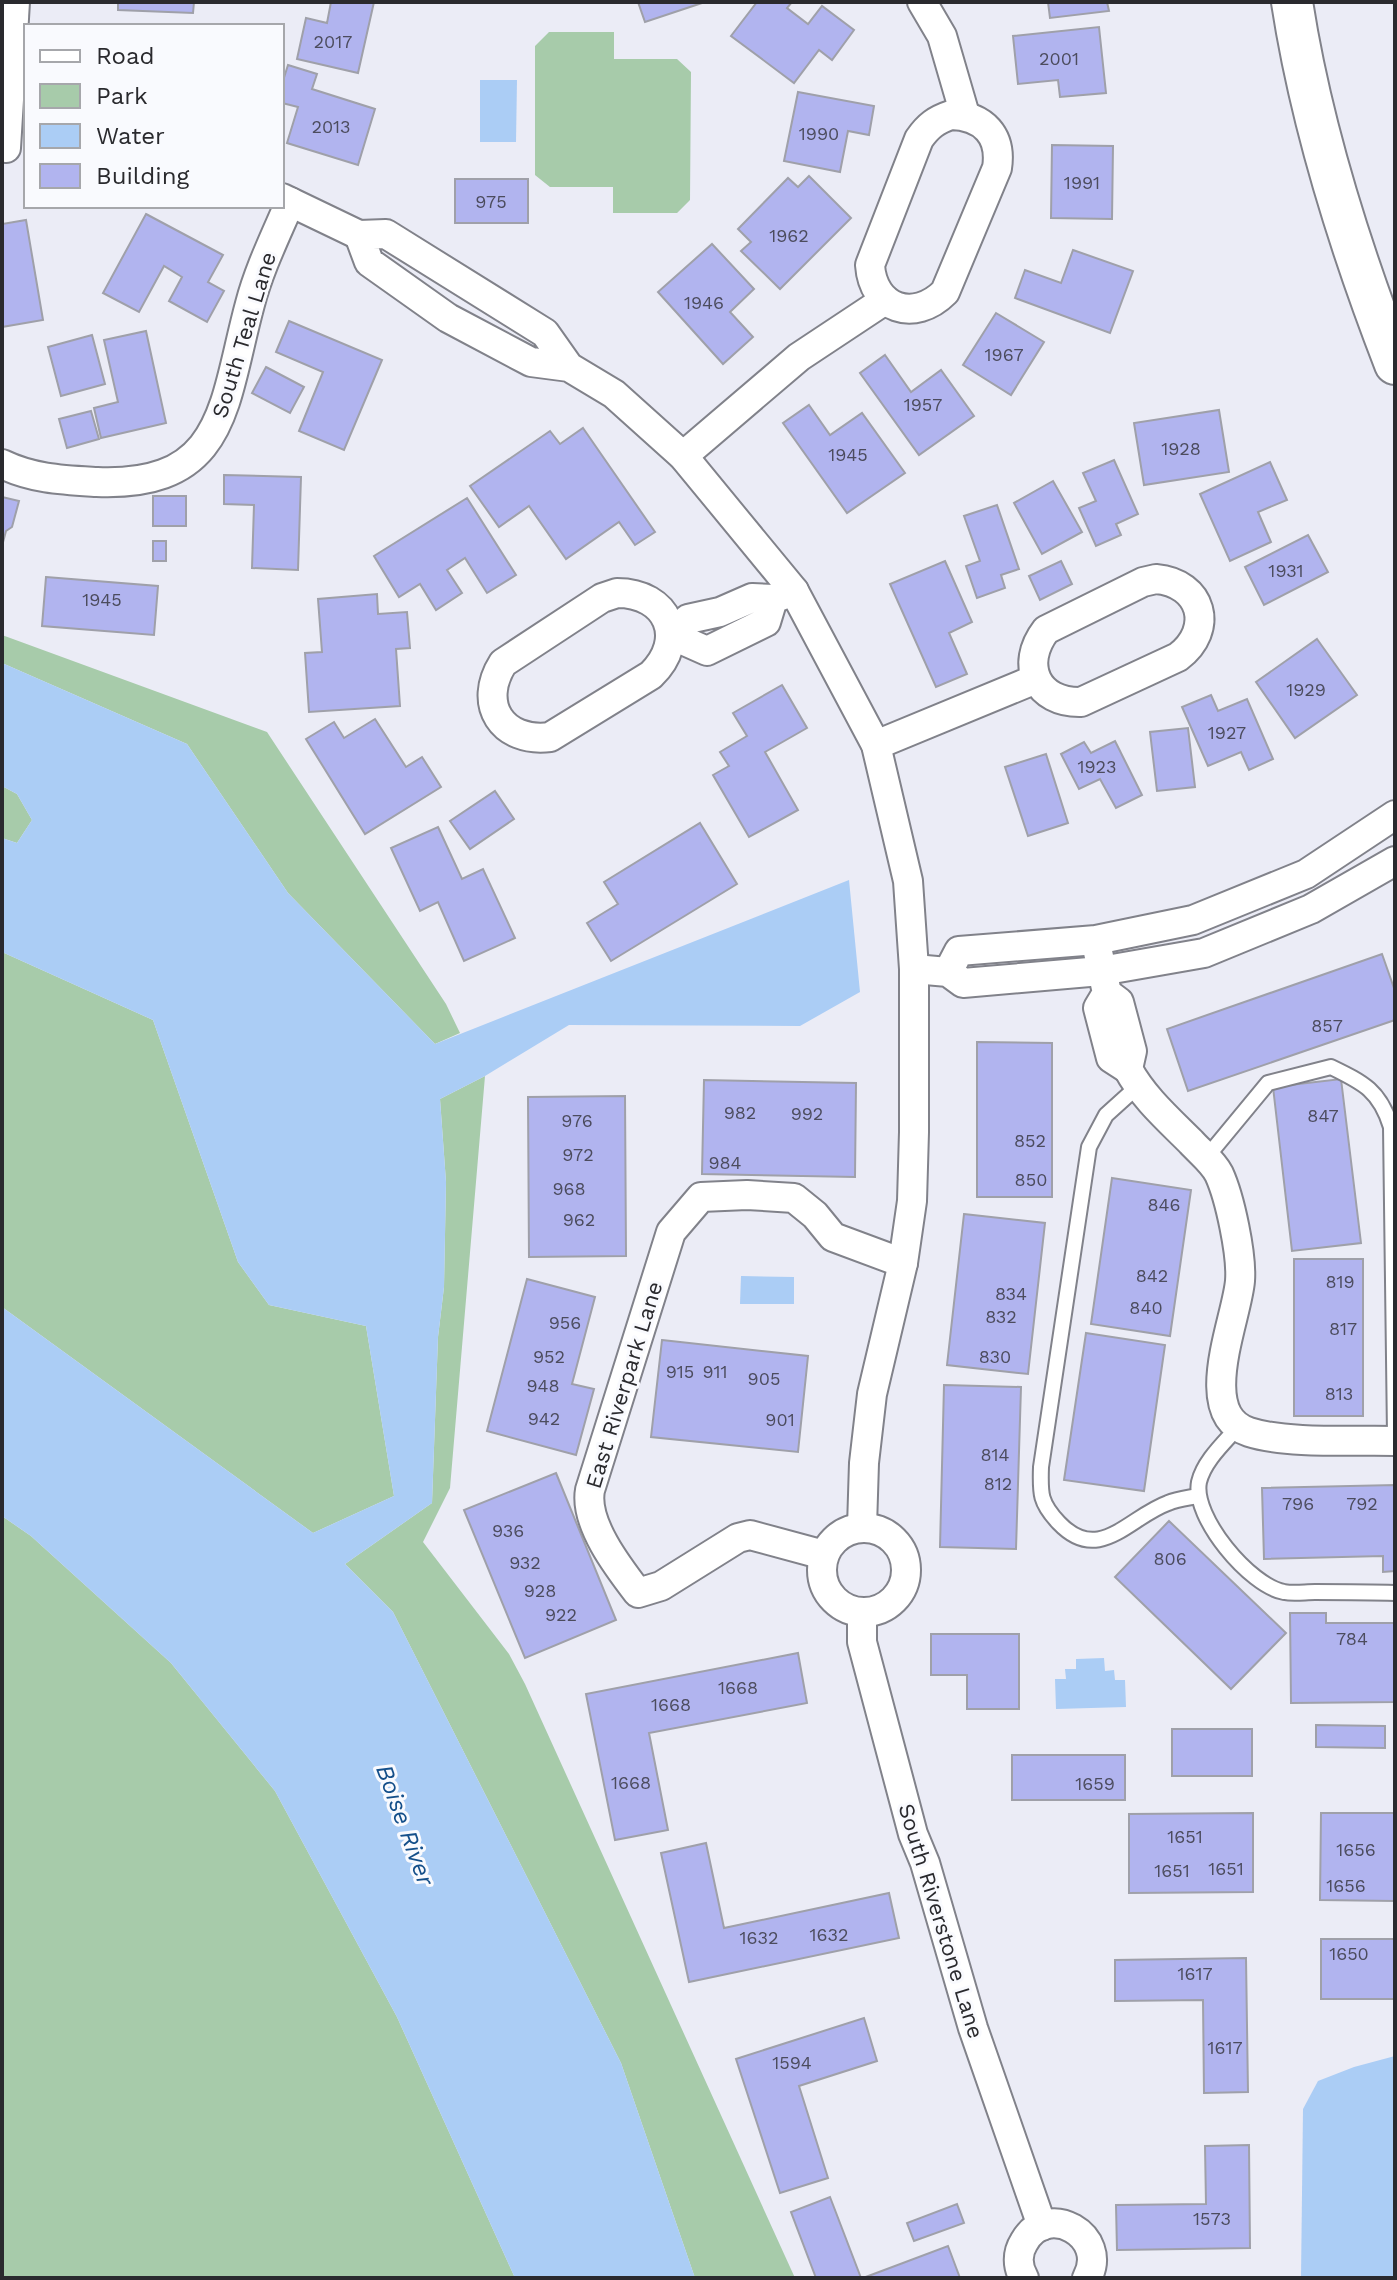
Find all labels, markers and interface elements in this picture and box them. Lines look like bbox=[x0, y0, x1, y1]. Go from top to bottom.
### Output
legend bbox=[24, 24, 284, 208]
house number: 2017 bbox=[314, 31, 352, 52]
text: Road bbox=[96, 42, 155, 70]
house number: 2001 bbox=[1039, 48, 1079, 69]
text: Park bbox=[96, 82, 148, 110]
house number: 2013 bbox=[311, 116, 351, 137]
text: Water bbox=[96, 122, 165, 150]
house number: 1990 bbox=[799, 123, 839, 144]
text: Building bbox=[96, 162, 189, 190]
house number: 1991 bbox=[1064, 172, 1100, 193]
house number: 975 bbox=[475, 191, 507, 212]
house number: 1962 bbox=[769, 225, 809, 246]
street label: South Teal Lane bbox=[207, 249, 281, 421]
house number: 1946 bbox=[684, 292, 724, 313]
house number: 1967 bbox=[985, 344, 1024, 365]
house number: 1957 bbox=[904, 394, 942, 415]
house number: 1928 bbox=[1161, 438, 1201, 459]
house number: 1945 bbox=[828, 444, 868, 465]
house number: 1931 bbox=[1268, 560, 1304, 581]
house number: 1945 bbox=[82, 589, 122, 610]
house number: 1929 bbox=[1286, 679, 1326, 700]
house number: 1927 bbox=[1208, 722, 1246, 743]
house number: 1923 bbox=[1077, 756, 1117, 777]
house number: 857 bbox=[1311, 1015, 1343, 1036]
house number: 982 bbox=[724, 1102, 756, 1123]
house number: 992 bbox=[791, 1103, 823, 1124]
house number: 847 bbox=[1307, 1105, 1339, 1126]
house number: 976 bbox=[561, 1110, 593, 1131]
house number: 852 bbox=[1014, 1130, 1046, 1151]
house number: 972 bbox=[562, 1144, 594, 1165]
house number: 984 bbox=[708, 1152, 742, 1173]
house number: 850 bbox=[1015, 1169, 1047, 1190]
house number: 968 bbox=[552, 1178, 586, 1199]
house number: 846 bbox=[1147, 1194, 1181, 1215]
house number: 962 bbox=[563, 1209, 595, 1230]
house number: 842 bbox=[1136, 1265, 1168, 1286]
house number: 819 bbox=[1325, 1271, 1355, 1292]
street label: East Riverpark Lane bbox=[581, 1279, 667, 1491]
house number: 834 bbox=[995, 1283, 1027, 1304]
house number: 840 bbox=[1129, 1297, 1163, 1318]
house number: 832 bbox=[985, 1306, 1017, 1327]
house number: 956 bbox=[549, 1312, 581, 1333]
house number: 817 bbox=[1329, 1318, 1357, 1339]
house number: 952 bbox=[533, 1346, 565, 1367]
house number: 830 bbox=[979, 1346, 1011, 1367]
house number: 915 bbox=[666, 1361, 694, 1382]
house number: 911 bbox=[702, 1361, 728, 1382]
house number: 905 bbox=[748, 1368, 780, 1389]
house number: 948 bbox=[526, 1375, 560, 1396]
house number: 813 bbox=[1325, 1383, 1353, 1404]
house number: 942 bbox=[528, 1408, 560, 1429]
house number: 901 bbox=[765, 1409, 795, 1430]
house number: 814 bbox=[980, 1444, 1010, 1465]
house number: 812 bbox=[984, 1473, 1012, 1494]
house number: 796 bbox=[1282, 1493, 1314, 1514]
house number: 792 bbox=[1346, 1493, 1378, 1514]
house number: 936 bbox=[492, 1520, 524, 1541]
house number: 806 bbox=[1153, 1548, 1187, 1569]
house number: 932 bbox=[509, 1552, 541, 1573]
house number: 928 bbox=[524, 1580, 556, 1601]
house number: 922 bbox=[545, 1604, 577, 1625]
house number: 784 bbox=[1336, 1628, 1368, 1649]
house number: 1668 bbox=[718, 1677, 758, 1698]
house number: 1668 bbox=[651, 1694, 691, 1715]
water label: Boise River bbox=[370, 1761, 440, 1891]
house number: 1668 bbox=[611, 1772, 651, 1793]
house number: 1659 bbox=[1075, 1773, 1115, 1794]
street label: South Riverstone Lane bbox=[893, 1801, 989, 2041]
house number: 1651 bbox=[1167, 1826, 1203, 1847]
house number: 1656 bbox=[1336, 1839, 1376, 1860]
house number: 1651 bbox=[1208, 1858, 1244, 1879]
house number: 1651 bbox=[1154, 1860, 1190, 1881]
house number: 1656 bbox=[1326, 1875, 1366, 1896]
house number: 1632 bbox=[810, 1924, 848, 1945]
house number: 1632 bbox=[740, 1927, 778, 1948]
house number: 1650 bbox=[1329, 1943, 1369, 1964]
house number: 1617 bbox=[1177, 1963, 1213, 1984]
house number: 1617 bbox=[1207, 2037, 1243, 2058]
house number: 1594 bbox=[772, 2052, 812, 2073]
house number: 1573 bbox=[1193, 2208, 1231, 2229]

